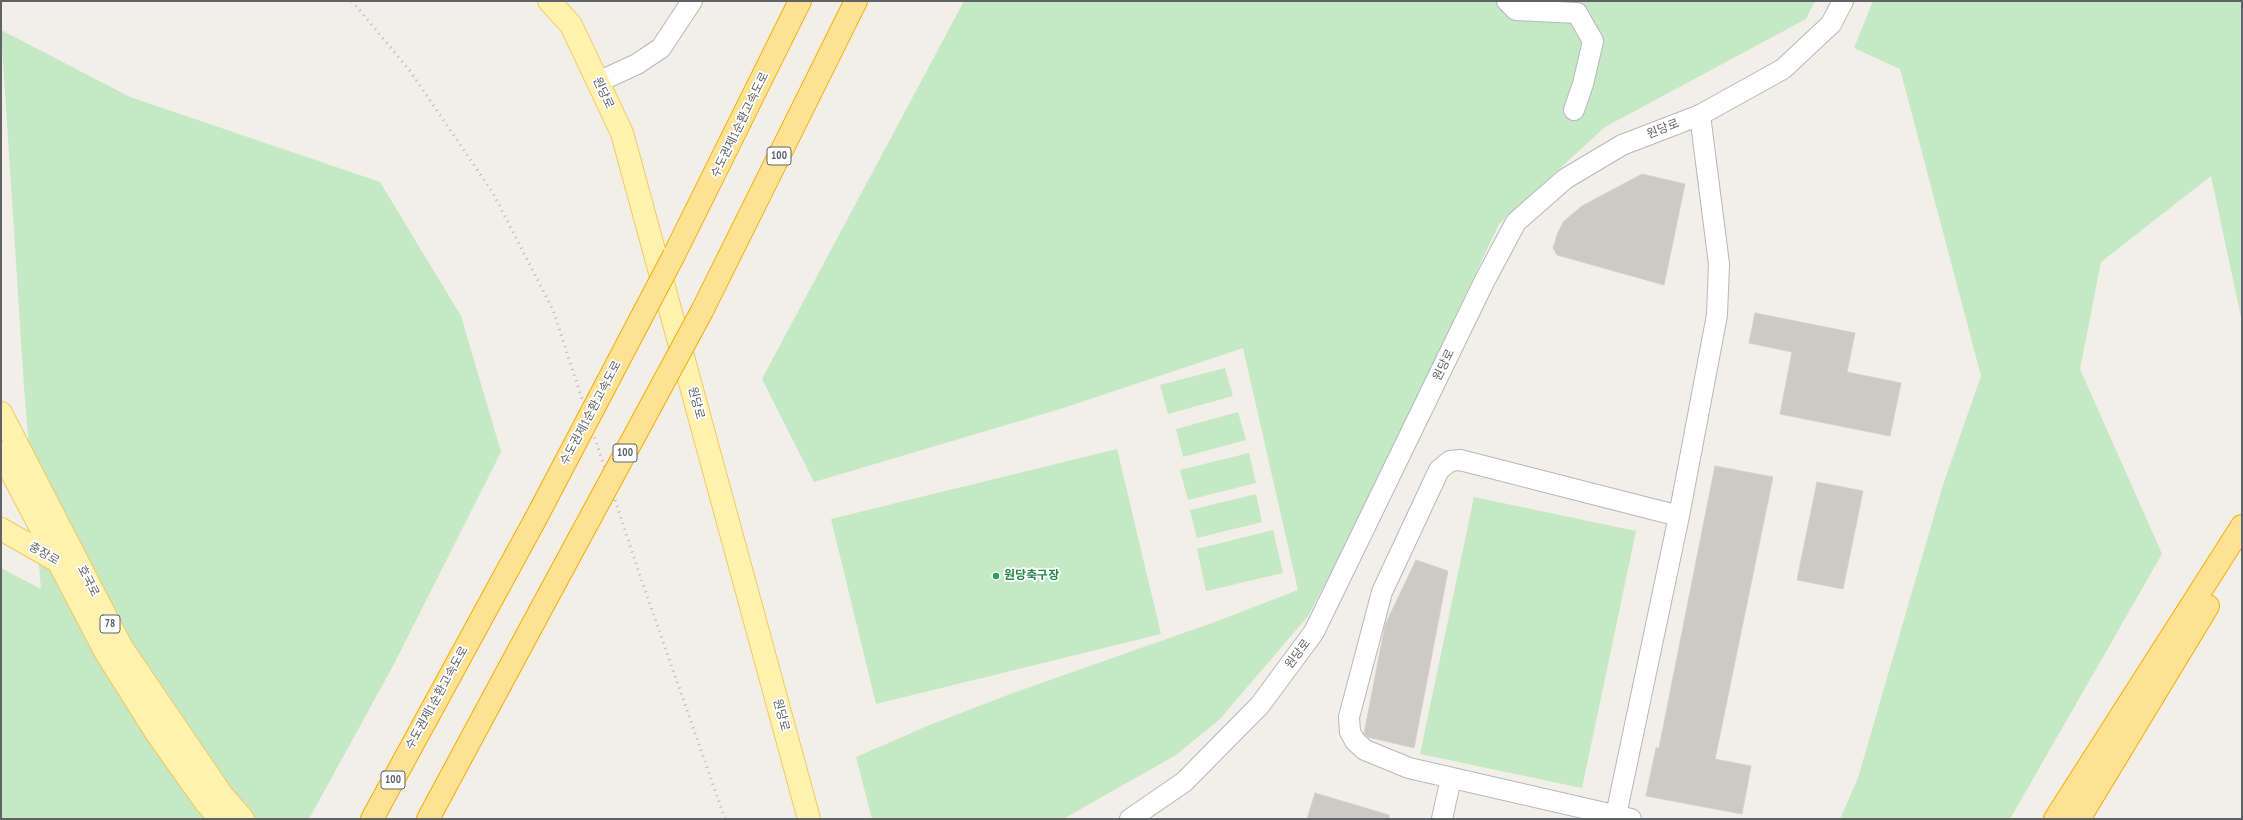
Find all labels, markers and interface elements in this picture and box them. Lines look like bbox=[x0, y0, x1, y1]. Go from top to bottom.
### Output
street label: 수도권제1순환고속도로 bbox=[708, 70, 772, 180]
street label: 원당로 bbox=[589, 75, 617, 111]
street label: 원당로 bbox=[1645, 116, 1681, 142]
road number: 100 bbox=[767, 147, 791, 165]
street label: 원당로 bbox=[1430, 347, 1458, 383]
street label: 수도권제1순환고속도로 bbox=[557, 358, 625, 468]
street label: 원당로 bbox=[685, 385, 707, 421]
road number: 100 bbox=[613, 444, 637, 462]
street label: 충장로 bbox=[26, 539, 62, 569]
street label: 호국로 bbox=[74, 563, 102, 599]
place label: 원당축구장 bbox=[1004, 569, 1059, 583]
marker: 원당축구장 bbox=[991, 571, 1001, 581]
road number: 78 bbox=[100, 615, 120, 633]
street label: 원당로 bbox=[1282, 636, 1314, 672]
street label: 수도권제1순환고속도로 bbox=[403, 644, 471, 752]
street label: 원당로 bbox=[770, 697, 792, 733]
road number: 100 bbox=[381, 771, 405, 789]

